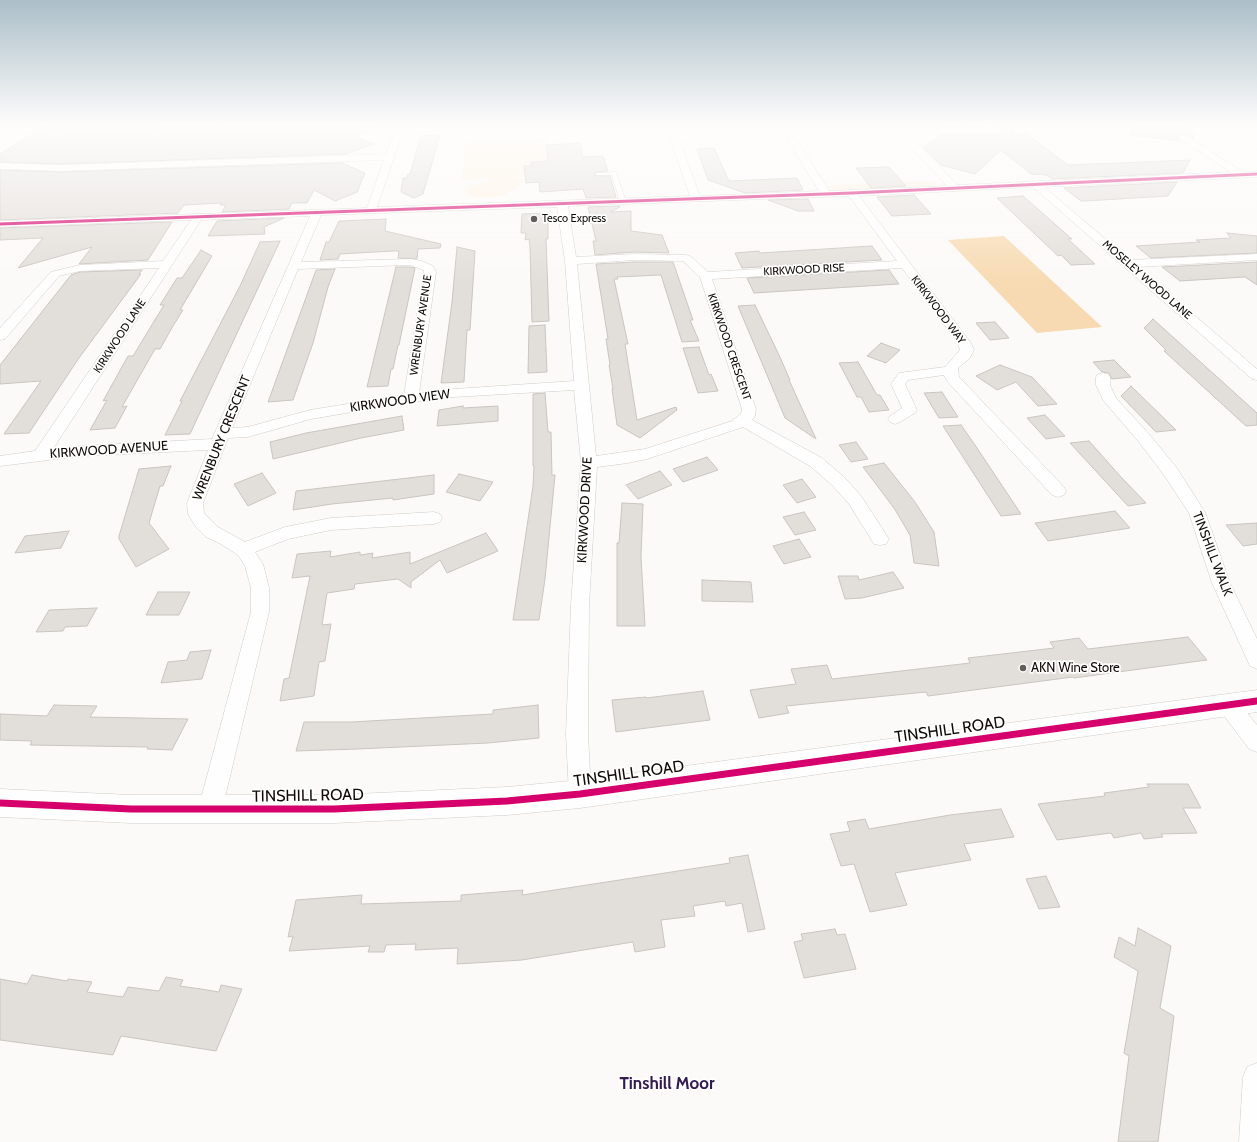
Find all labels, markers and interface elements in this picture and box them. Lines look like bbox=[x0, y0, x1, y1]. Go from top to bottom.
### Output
place label: Tesco Express bbox=[542, 212, 606, 226]
marker: Tesco Express bbox=[529, 214, 539, 224]
street label: MOSELEY WOOD LANE bbox=[1100, 238, 1194, 322]
street label: KIRKWOOD RISE bbox=[763, 261, 845, 279]
street label: KIRKWOOD WAY bbox=[908, 273, 968, 347]
street label: WRENBURY AVENUE bbox=[407, 274, 435, 376]
street label: KIRKWOOD CRESCENT bbox=[705, 292, 753, 402]
street label: KIRKWOOD LANE bbox=[91, 296, 149, 376]
street label: WRENBURY CRESCENT bbox=[190, 373, 254, 503]
street label: KIRKWOOD VIEW bbox=[349, 386, 451, 416]
street label: KIRKWOOD AVENUE bbox=[49, 438, 169, 462]
street label: KIRKWOOD DRIVE bbox=[574, 457, 596, 563]
street label: TINSHILL WALK bbox=[1189, 510, 1235, 598]
place label: AKN Wine Store bbox=[1031, 660, 1120, 676]
marker: AKN Wine Store bbox=[1018, 663, 1028, 673]
street label: TINSHILL ROAD bbox=[893, 713, 1007, 747]
street label: TINSHILL ROAD bbox=[572, 757, 686, 791]
street label: TINSHILL ROAD bbox=[252, 785, 364, 807]
district label: Tinshill Moor bbox=[619, 1074, 715, 1094]

